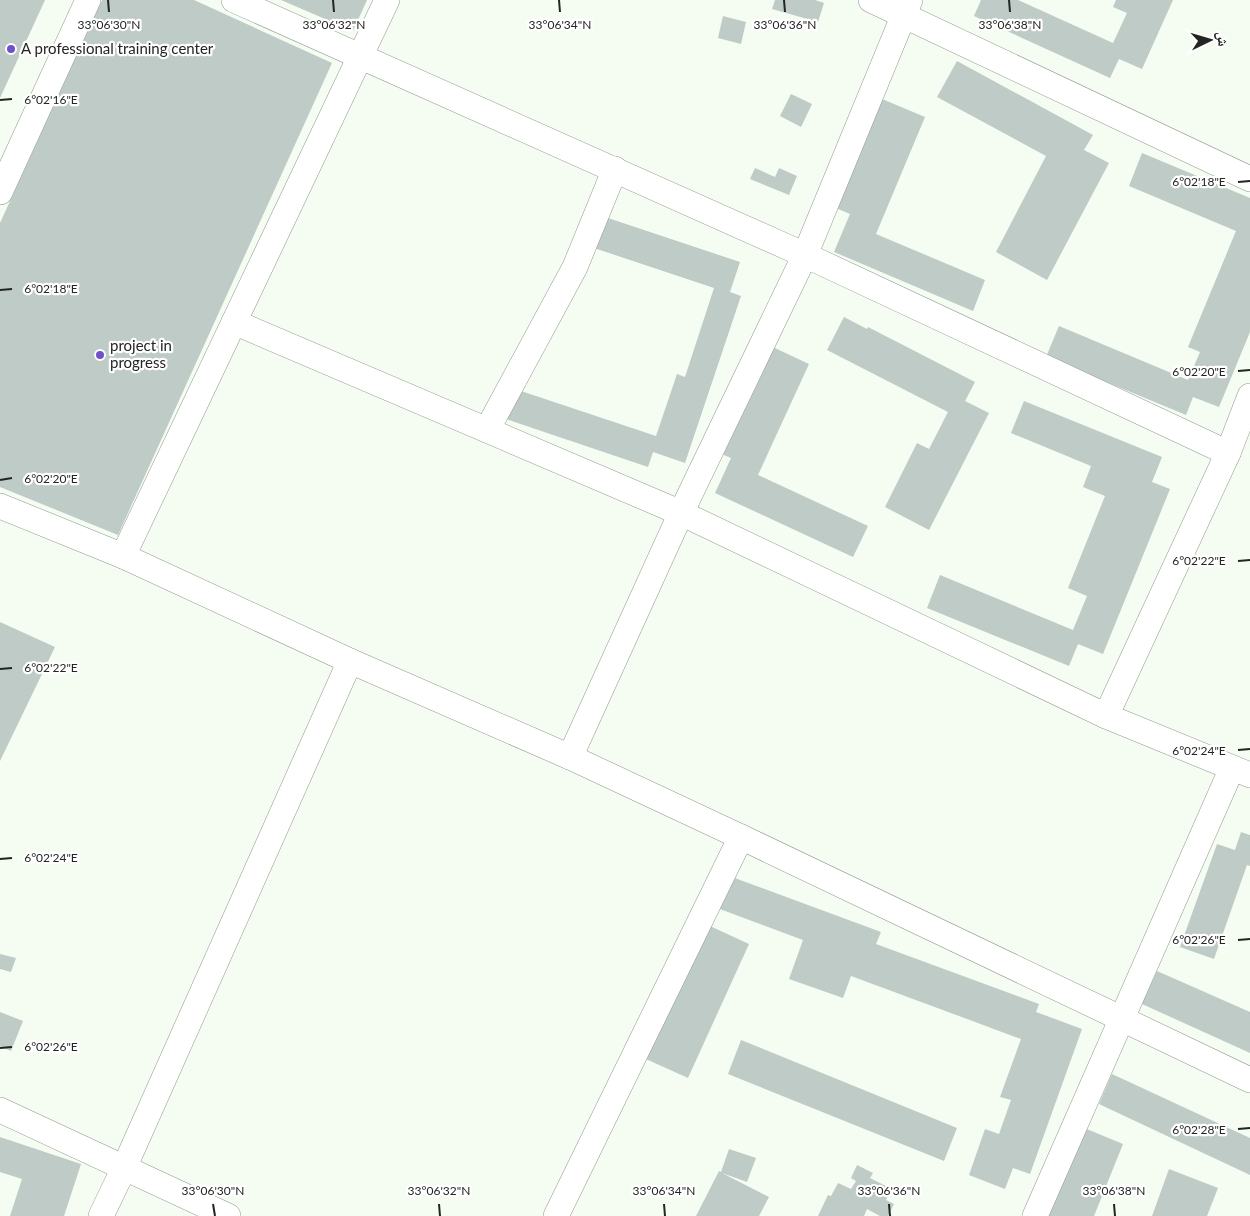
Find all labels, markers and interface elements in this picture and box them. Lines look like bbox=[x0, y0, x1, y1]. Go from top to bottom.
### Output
north arrow bbox=[1185, 15, 1235, 65]
text: 33°06'30"N bbox=[78, 17, 140, 32]
text: 33°06'32"N bbox=[303, 17, 365, 32]
text: 33°06'34"N bbox=[529, 17, 591, 32]
text: 33°06'36"N bbox=[754, 17, 816, 32]
text: 33°06'38"N bbox=[979, 17, 1041, 32]
text: ش bbox=[1213, 31, 1233, 47]
place label: A professional training center bbox=[21, 39, 214, 57]
marker: A professional training center bbox=[5, 43, 17, 55]
text: 6°02'16"E bbox=[24, 92, 78, 107]
text: 6°02'18"E bbox=[1172, 174, 1226, 189]
text: 6°02'18"E bbox=[24, 281, 78, 296]
place label: project in progress bbox=[110, 336, 172, 371]
marker: project in progress bbox=[94, 349, 106, 361]
text: 6°02'20"E bbox=[1172, 364, 1226, 379]
text: 6°02'20"E bbox=[24, 471, 78, 486]
text: 6°02'22"E bbox=[1172, 553, 1226, 568]
text: 6°02'22"E bbox=[24, 660, 78, 675]
text: 6°02'24"E bbox=[1172, 743, 1226, 758]
text: 6°02'24"E bbox=[24, 850, 78, 865]
text: 6°02'26"E bbox=[1172, 932, 1226, 947]
text: 6°02'26"E bbox=[24, 1039, 78, 1054]
text: 6°02'28"E bbox=[1172, 1122, 1226, 1137]
text: 33°06'30"N bbox=[182, 1183, 244, 1198]
text: 33°06'32"N bbox=[408, 1183, 470, 1198]
text: 33°06'34"N bbox=[633, 1183, 695, 1198]
text: 33°06'36"N bbox=[858, 1183, 920, 1198]
text: 33°06'38"N bbox=[1083, 1183, 1145, 1198]

